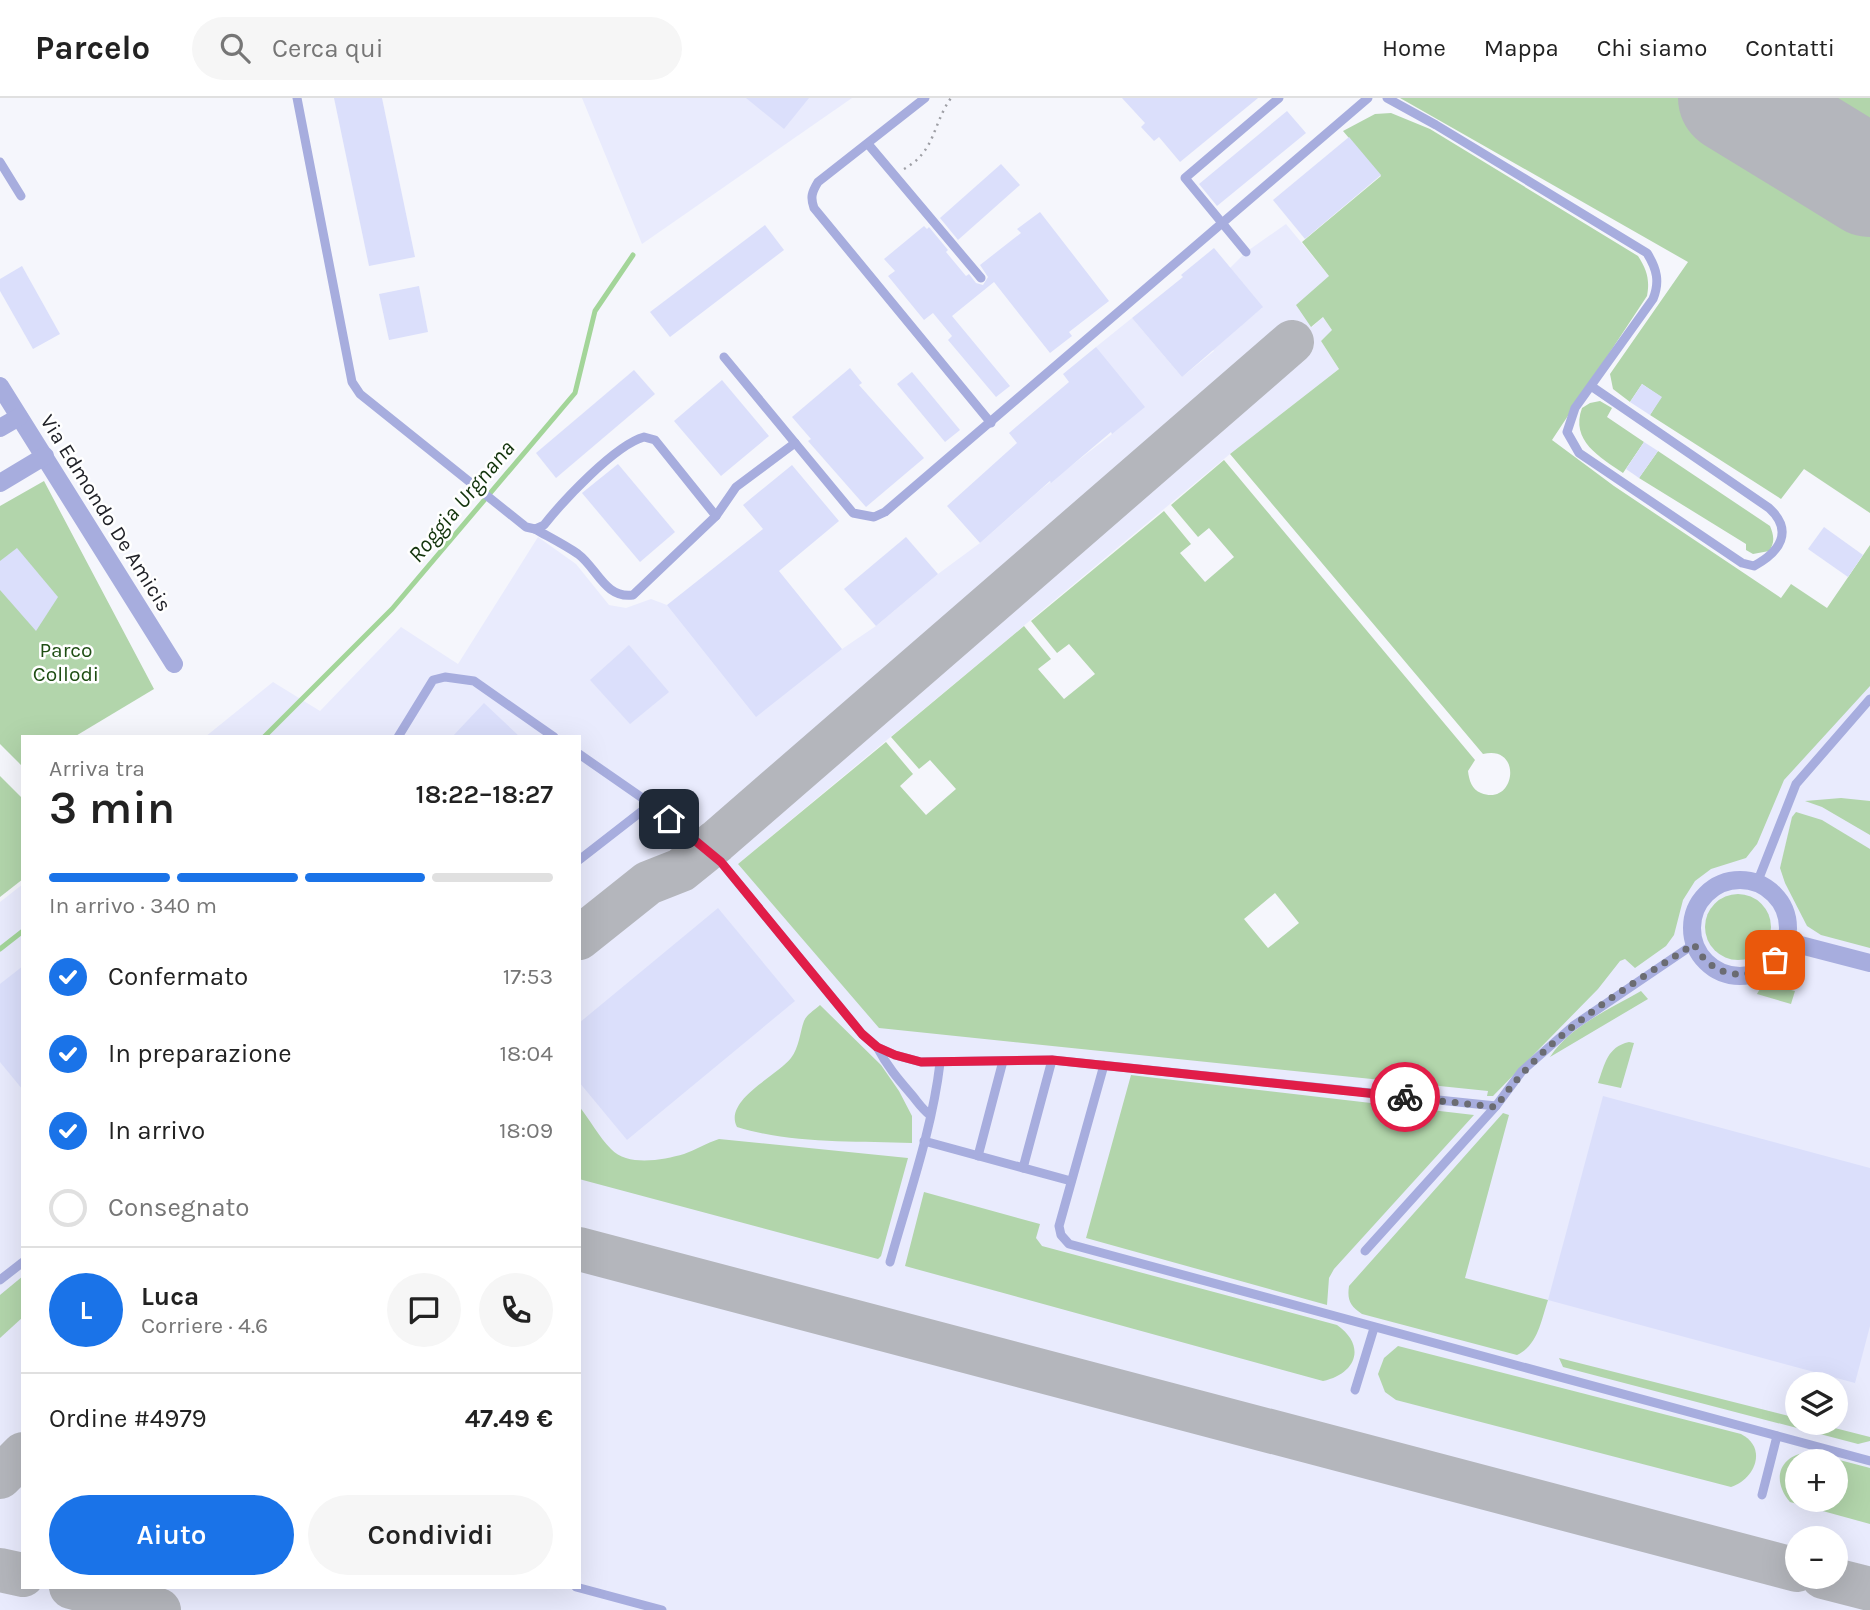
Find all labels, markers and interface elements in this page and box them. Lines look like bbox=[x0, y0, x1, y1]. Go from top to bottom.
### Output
search box bbox=[192, 17, 682, 80]
text: Parcelo bbox=[35, 29, 150, 67]
icon: search bbox=[216, 29, 254, 67]
text: Cerca qui bbox=[272, 33, 383, 64]
text: Home bbox=[1382, 34, 1446, 62]
text: Mappa bbox=[1484, 34, 1559, 62]
text: Chi siamo bbox=[1597, 34, 1707, 62]
text: Contatti bbox=[1745, 34, 1835, 62]
street label: Via Edmondo De Amicis bbox=[36, 410, 176, 616]
water label: Roggia Urgnana bbox=[403, 435, 520, 568]
park label: Parco Collodi bbox=[33, 638, 99, 686]
text: Arriva tra bbox=[49, 755, 145, 782]
text: 18:22–18:27 bbox=[416, 779, 553, 810]
text: 3 min bbox=[49, 781, 175, 835]
pin bbox=[639, 789, 699, 849]
icon: home bbox=[650, 800, 688, 838]
text: In arrivo · 340 m bbox=[49, 892, 217, 919]
pin bbox=[1745, 930, 1805, 990]
icon: bag bbox=[1756, 941, 1794, 979]
icon: check bbox=[49, 958, 87, 996]
text: Confermato bbox=[108, 961, 248, 992]
text: 17:53 bbox=[503, 963, 553, 990]
icon: check bbox=[49, 1035, 87, 1073]
text: In preparazione bbox=[108, 1038, 292, 1069]
text: 18:04 bbox=[499, 1040, 553, 1067]
courier bbox=[1370, 1062, 1440, 1132]
icon: bike bbox=[1386, 1078, 1424, 1116]
icon: check bbox=[49, 1112, 87, 1150]
text: In arrivo bbox=[108, 1115, 205, 1146]
text: 18:09 bbox=[499, 1117, 553, 1144]
text: Consegnato bbox=[108, 1192, 250, 1223]
button: chat bbox=[387, 1273, 461, 1347]
button: phone bbox=[479, 1273, 553, 1347]
text: Luca bbox=[141, 1281, 199, 1312]
text: L bbox=[80, 1295, 92, 1326]
text: Corriere · 4.6 bbox=[141, 1312, 268, 1339]
map controls bbox=[1785, 1372, 1848, 1589]
button: layers bbox=[1785, 1372, 1848, 1435]
text: Ordine #4979 bbox=[49, 1403, 207, 1434]
text: 47.49 € bbox=[465, 1403, 553, 1434]
button: + bbox=[1785, 1449, 1848, 1512]
button: Aiuto bbox=[49, 1495, 294, 1575]
button: Condividi bbox=[308, 1495, 553, 1575]
button: − bbox=[1785, 1526, 1848, 1589]

